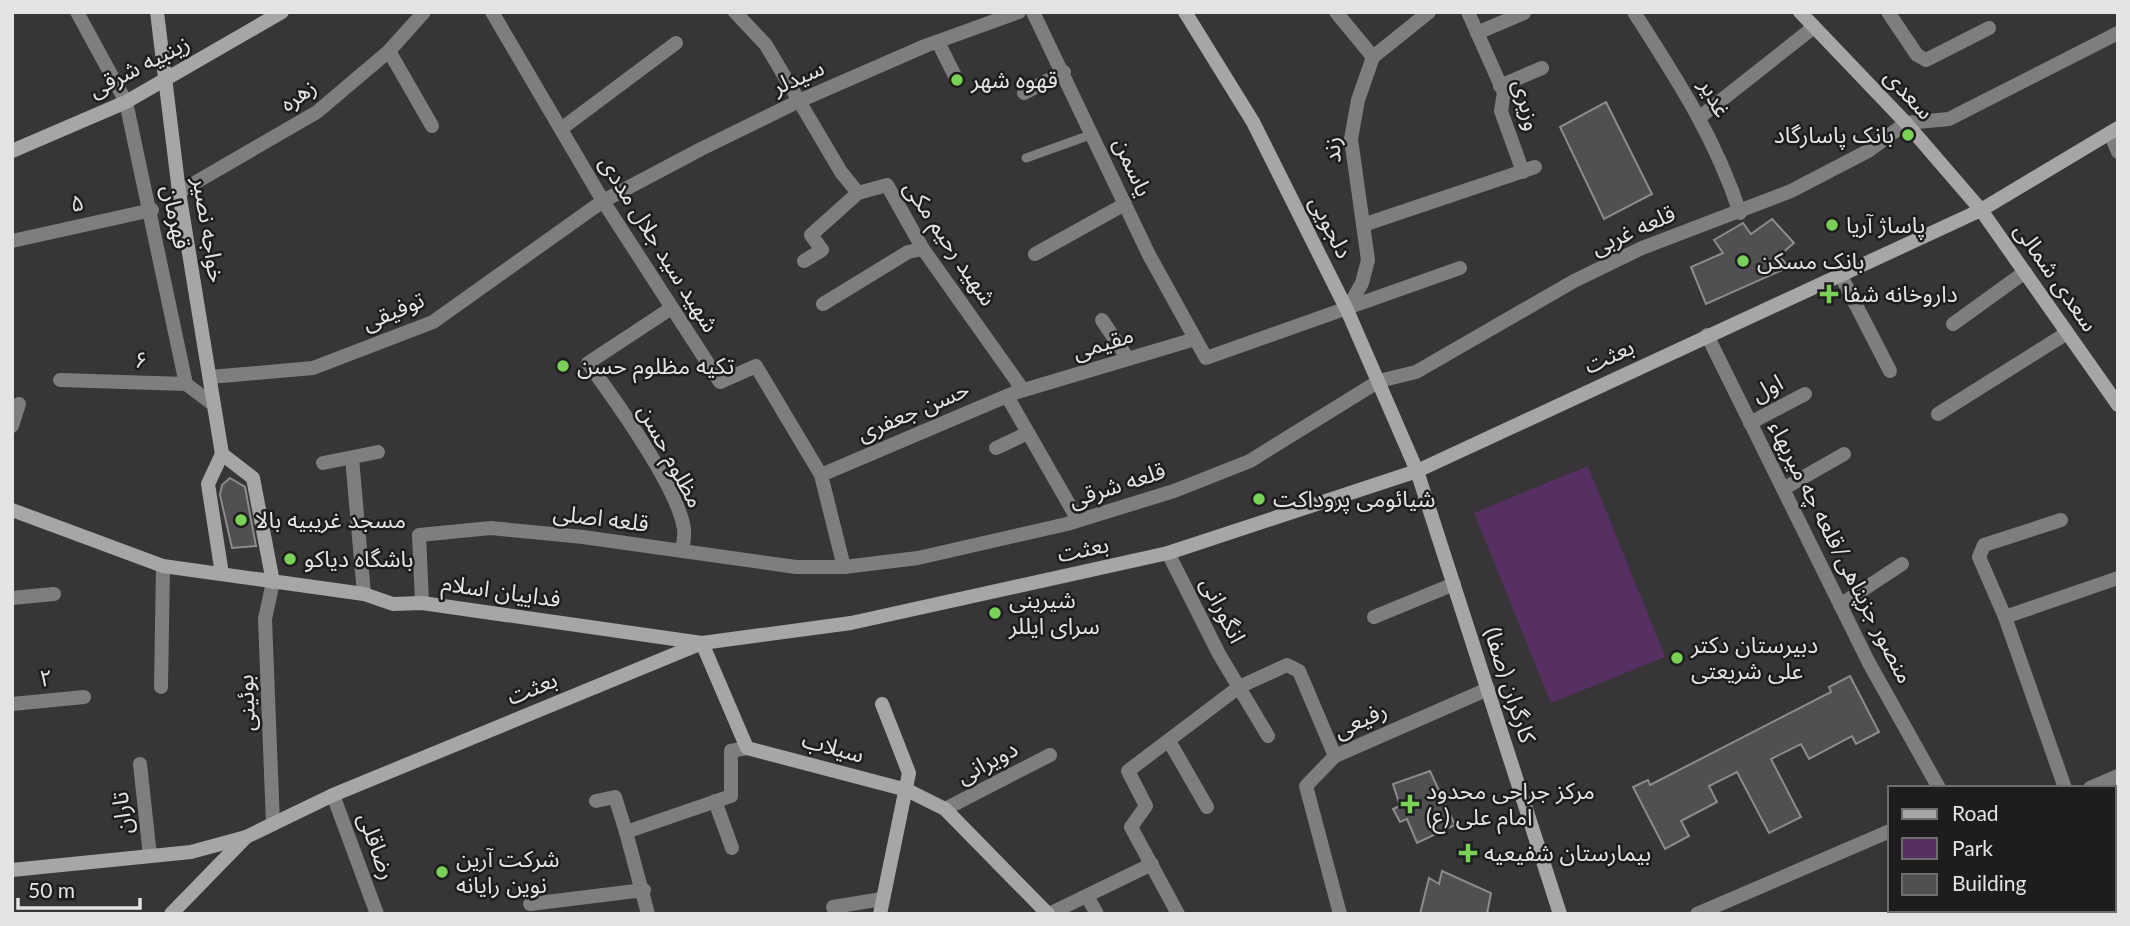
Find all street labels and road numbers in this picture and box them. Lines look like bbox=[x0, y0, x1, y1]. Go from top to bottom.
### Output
street label: زینبیه شرقی bbox=[83, 28, 194, 103]
street label: سیدلر bbox=[766, 52, 828, 101]
street label: سعدی bbox=[1879, 62, 1940, 125]
street label: زهره bbox=[274, 72, 322, 117]
street label: غدیر bbox=[1693, 73, 1738, 122]
street label: وزیری bbox=[1507, 76, 1548, 133]
street label: یاسمن bbox=[1109, 133, 1159, 200]
street label: زند bbox=[1316, 136, 1347, 164]
street label: شهید سید جلال مددی bbox=[593, 150, 726, 338]
street label: خواجه نصیر bbox=[187, 174, 232, 285]
street label: شهید رحیم مکی bbox=[895, 174, 1003, 313]
street label: قهرمان bbox=[156, 182, 197, 252]
street label: ۵ bbox=[67, 187, 86, 217]
street label: دلجویی bbox=[1303, 191, 1359, 263]
street label: قلعه غربی bbox=[1586, 198, 1680, 261]
street label: سعدی شمالی bbox=[2009, 217, 2105, 336]
street label: توفیقی bbox=[357, 284, 429, 337]
street label: مقیمی bbox=[1069, 320, 1137, 365]
street label: بعثت bbox=[1579, 331, 1638, 379]
street label: ۶ bbox=[134, 345, 148, 373]
street label: اول bbox=[1746, 367, 1788, 408]
street label: حسن جعفری bbox=[852, 374, 973, 447]
street label: مظلوم حسن bbox=[629, 399, 711, 514]
street label: منصور جزپناهی/قلعه چه میربهاء bbox=[1761, 416, 1920, 688]
street label: قلعه شرقی bbox=[1065, 455, 1169, 514]
street label: قلعه اصلی bbox=[552, 497, 651, 537]
street label: بعثت bbox=[1055, 529, 1111, 567]
street label: فداییان اسلام bbox=[439, 568, 563, 617]
street label: انگورانی bbox=[1194, 572, 1252, 648]
street label: کارگران (صفا) bbox=[1478, 623, 1543, 747]
street label: ۲ bbox=[38, 662, 54, 692]
street label: بعثت bbox=[502, 664, 561, 710]
street label: بوئینی bbox=[230, 674, 261, 732]
street label: رفیعی bbox=[1328, 695, 1391, 744]
street label: سیلاب bbox=[799, 724, 867, 768]
street label: دویرانی bbox=[951, 733, 1022, 790]
street label: تاران bbox=[104, 790, 138, 836]
street label: رضاقلی bbox=[352, 808, 403, 883]

